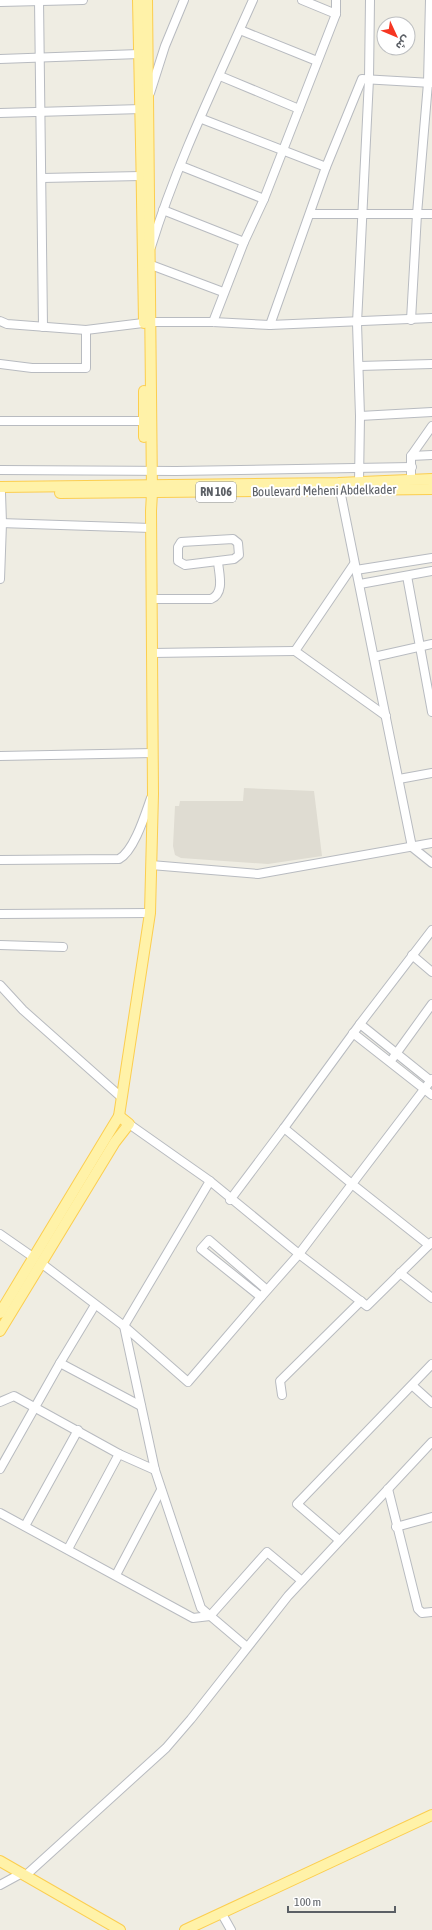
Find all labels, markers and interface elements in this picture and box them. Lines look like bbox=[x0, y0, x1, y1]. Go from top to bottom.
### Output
north arrow bbox=[376, 16, 416, 56]
text: ش bbox=[393, 33, 413, 53]
road number: RN 106 bbox=[196, 482, 236, 502]
street label: Boulevard Meheni Abdelkader bbox=[252, 482, 396, 499]
scale bar bbox=[288, 1888, 395, 1914]
text: 100 m bbox=[294, 1895, 321, 1909]

